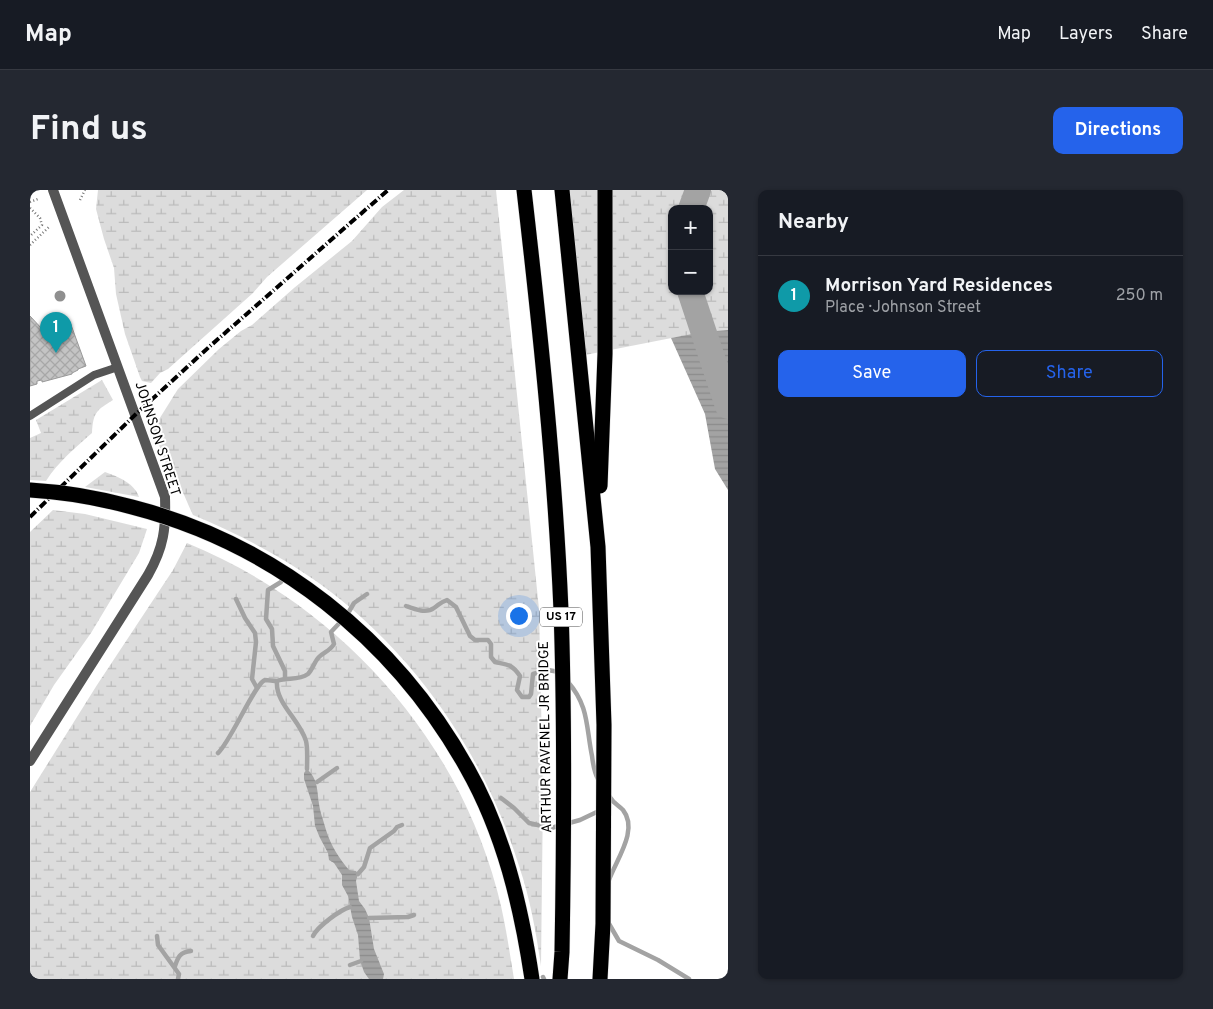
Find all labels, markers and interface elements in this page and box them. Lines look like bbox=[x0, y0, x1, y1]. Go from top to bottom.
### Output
text: Map bbox=[25, 20, 72, 50]
text: Map bbox=[997, 23, 1031, 46]
text: Layers bbox=[1059, 23, 1113, 46]
text: Share bbox=[1141, 23, 1188, 46]
button: Directions bbox=[1053, 107, 1183, 154]
text: Find us bbox=[30, 108, 148, 152]
map controls bbox=[668, 205, 713, 295]
button: + bbox=[668, 205, 713, 250]
text: Nearby bbox=[778, 209, 849, 236]
button: − bbox=[668, 250, 713, 295]
text: Morrison Yard Residences bbox=[825, 274, 1053, 298]
text: 1 bbox=[791, 286, 797, 306]
text: 250 m bbox=[1116, 286, 1163, 306]
text: Place · Johnson Street bbox=[825, 298, 981, 318]
pin: 1 bbox=[40, 312, 72, 353]
button: Save bbox=[778, 350, 966, 397]
button: Share bbox=[976, 350, 1163, 397]
street label: JOHNSON STREET bbox=[130, 380, 184, 498]
your location bbox=[506, 603, 532, 629]
road number: US 17 bbox=[540, 608, 582, 627]
street label: ARTHUR RAVENEL JR BRIDGE bbox=[536, 641, 556, 833]

